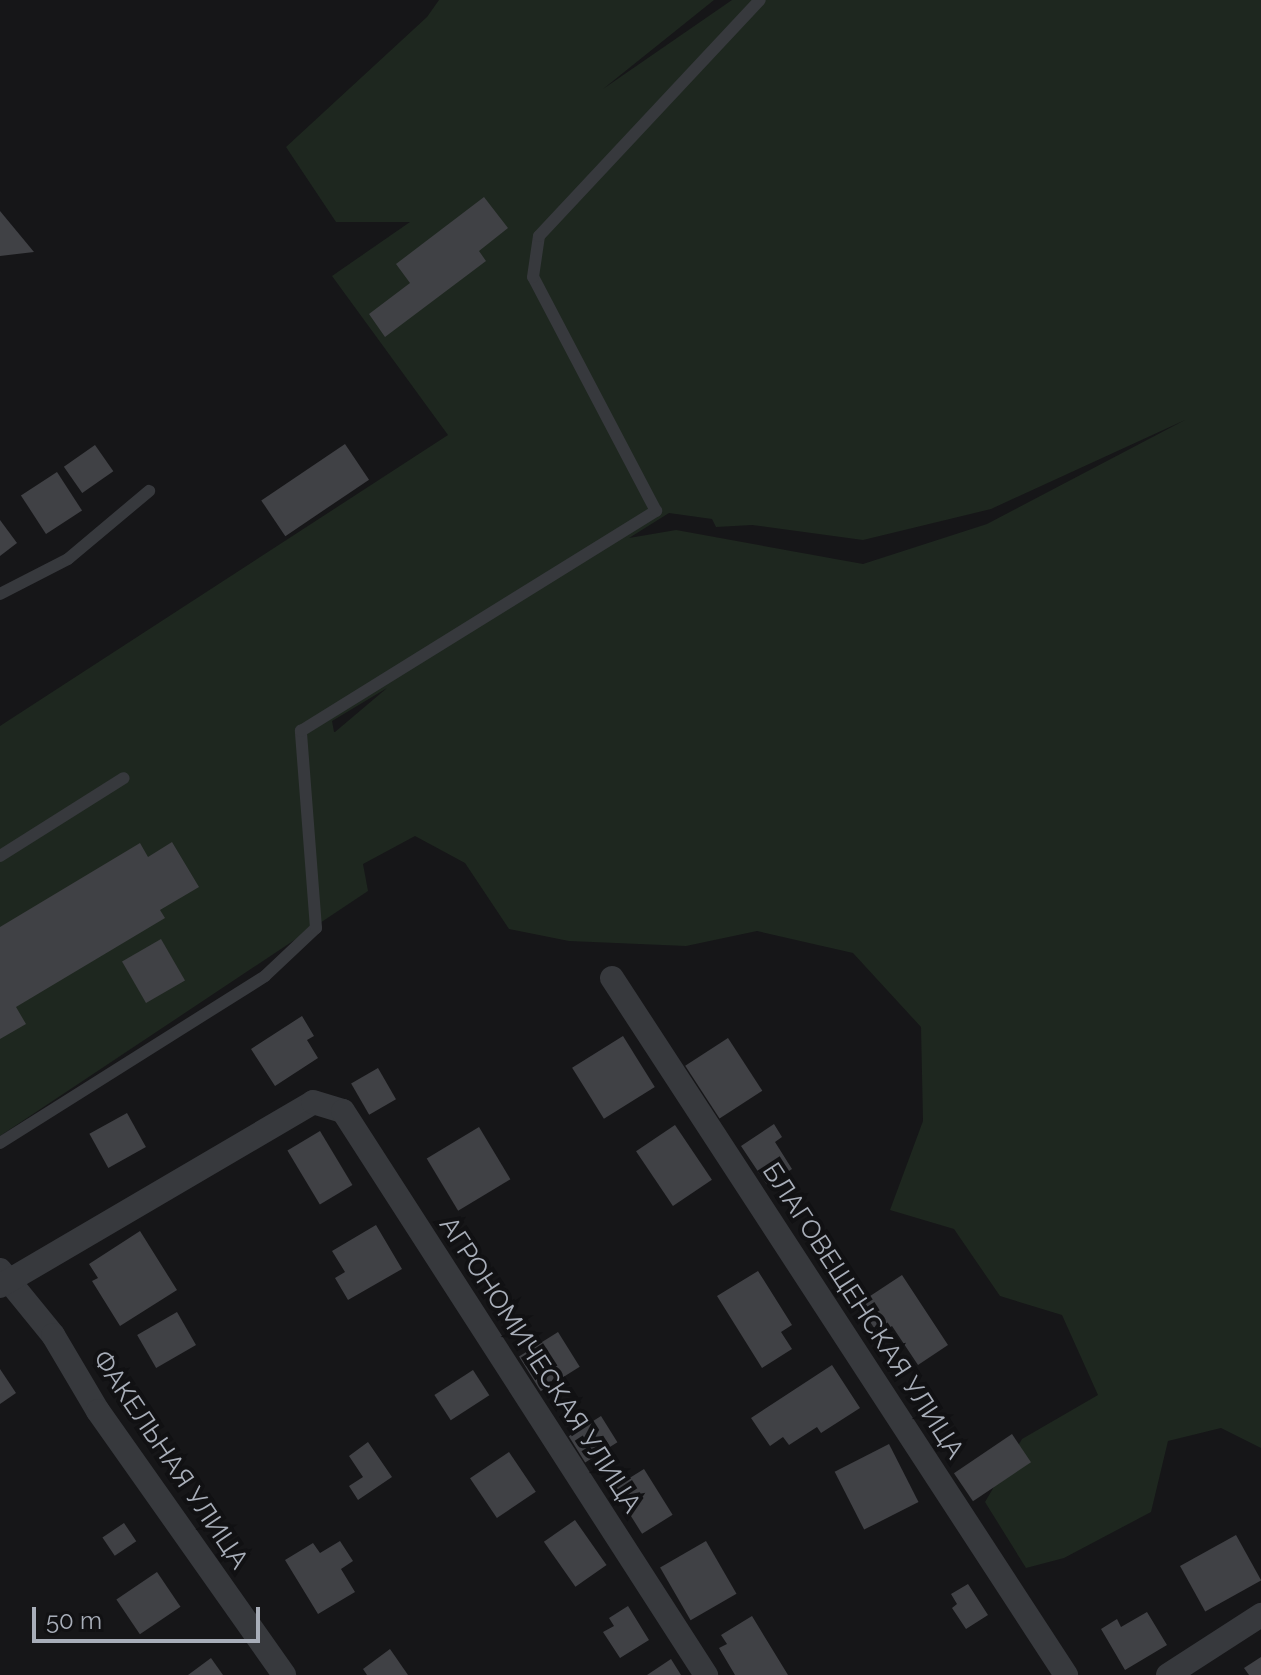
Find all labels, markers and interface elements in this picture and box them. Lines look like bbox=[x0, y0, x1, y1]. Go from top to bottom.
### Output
street label: БЛАГОВЕЩЕНСКАЯ УЛИЦА bbox=[756, 1157, 970, 1465]
street label: АГРОНОМИЧЕСКАЯ УЛИЦА bbox=[433, 1211, 647, 1519]
street label: ФАКЕЛЬНАЯ УЛИЦА bbox=[85, 1345, 255, 1575]
scale bar bbox=[36, 1591, 264, 1641]
text: 50 m bbox=[46, 1606, 102, 1635]

